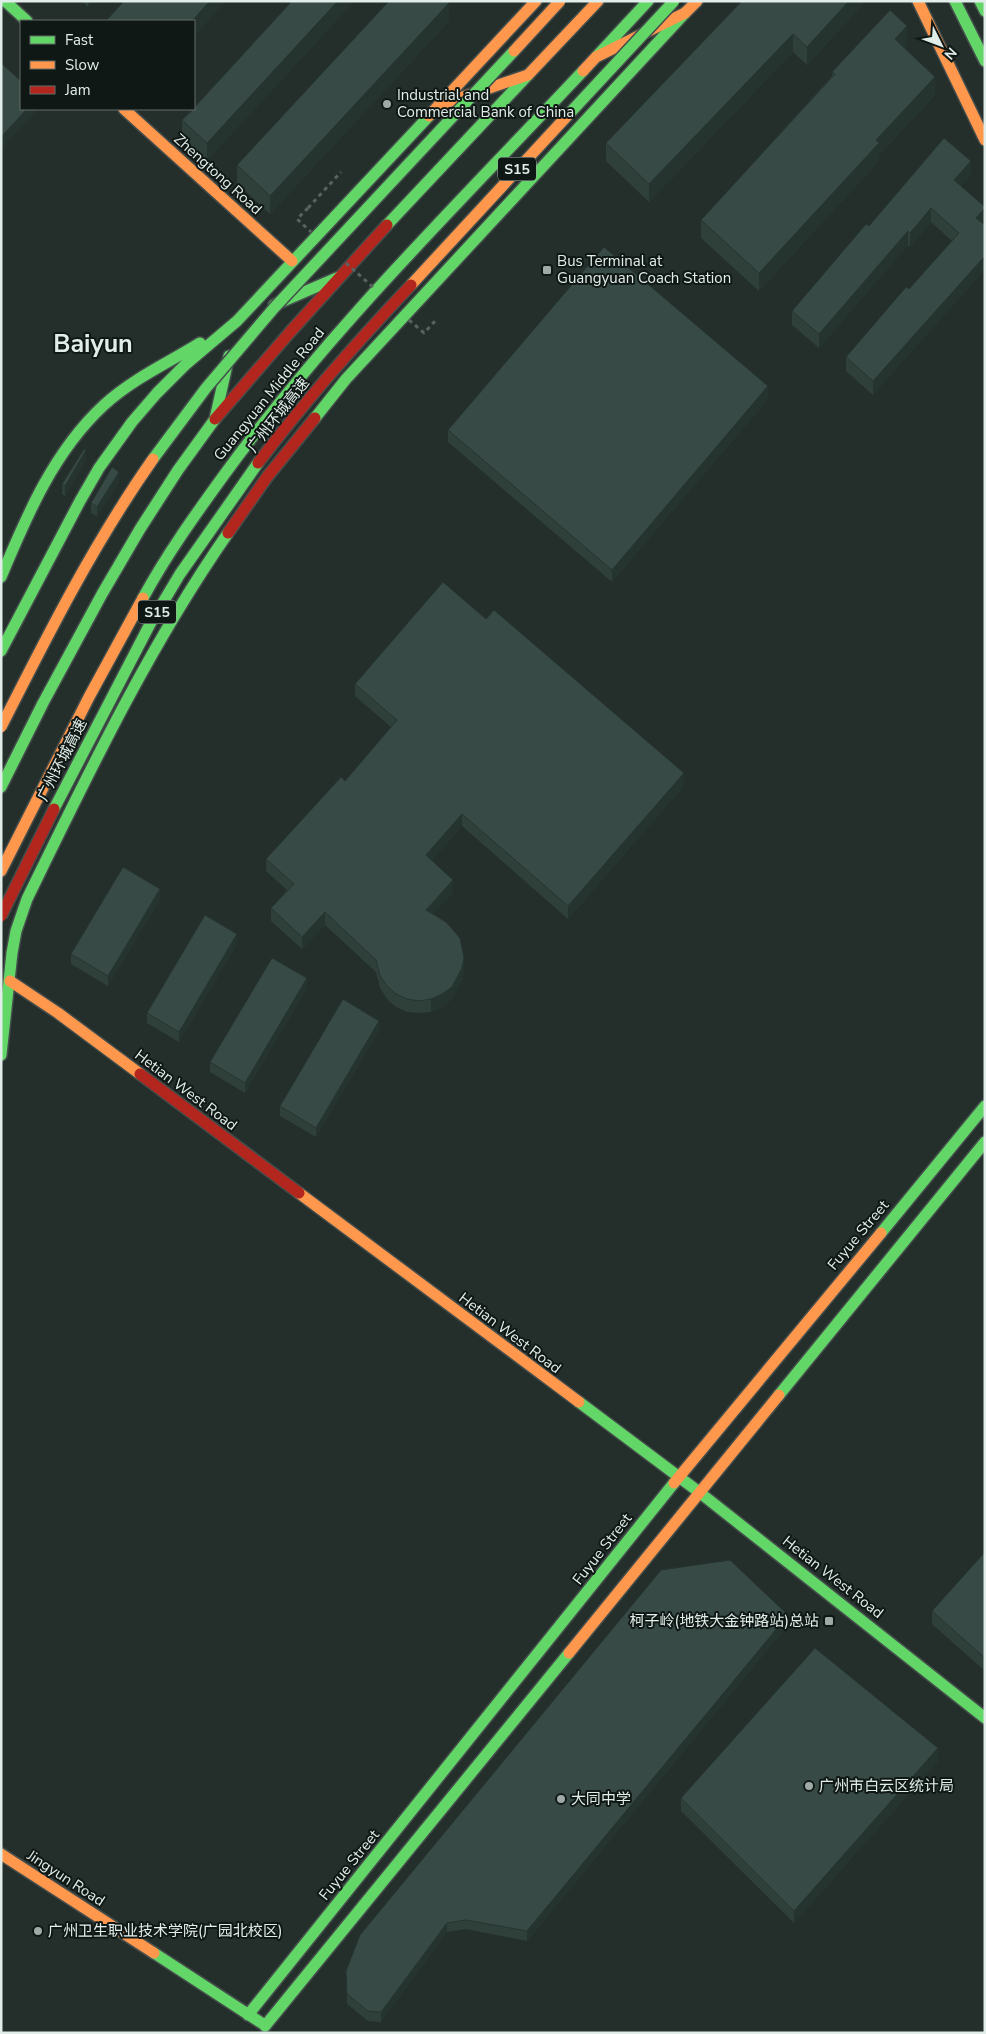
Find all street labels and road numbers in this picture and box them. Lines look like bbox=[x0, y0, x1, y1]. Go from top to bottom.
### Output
street label: Zhengtong Road bbox=[170, 129, 266, 219]
road number: S15 bbox=[498, 157, 536, 180]
street label: Guangyuan Middle Road bbox=[209, 323, 329, 465]
street label: 广州环城高速 bbox=[242, 373, 314, 457]
road number: S15 bbox=[138, 600, 176, 624]
street label: 广州环城高速 bbox=[33, 715, 91, 805]
street label: Hetian West Road bbox=[131, 1045, 241, 1135]
street label: Fuyue Street bbox=[823, 1195, 894, 1274]
street label: Hetian West Road bbox=[455, 1288, 565, 1378]
street label: Fuyue Street bbox=[568, 1509, 637, 1589]
street label: Hetian West Road bbox=[778, 1531, 888, 1623]
street label: Fuyue Street bbox=[314, 1825, 384, 1904]
street label: Jingyun Road bbox=[22, 1845, 109, 1911]

